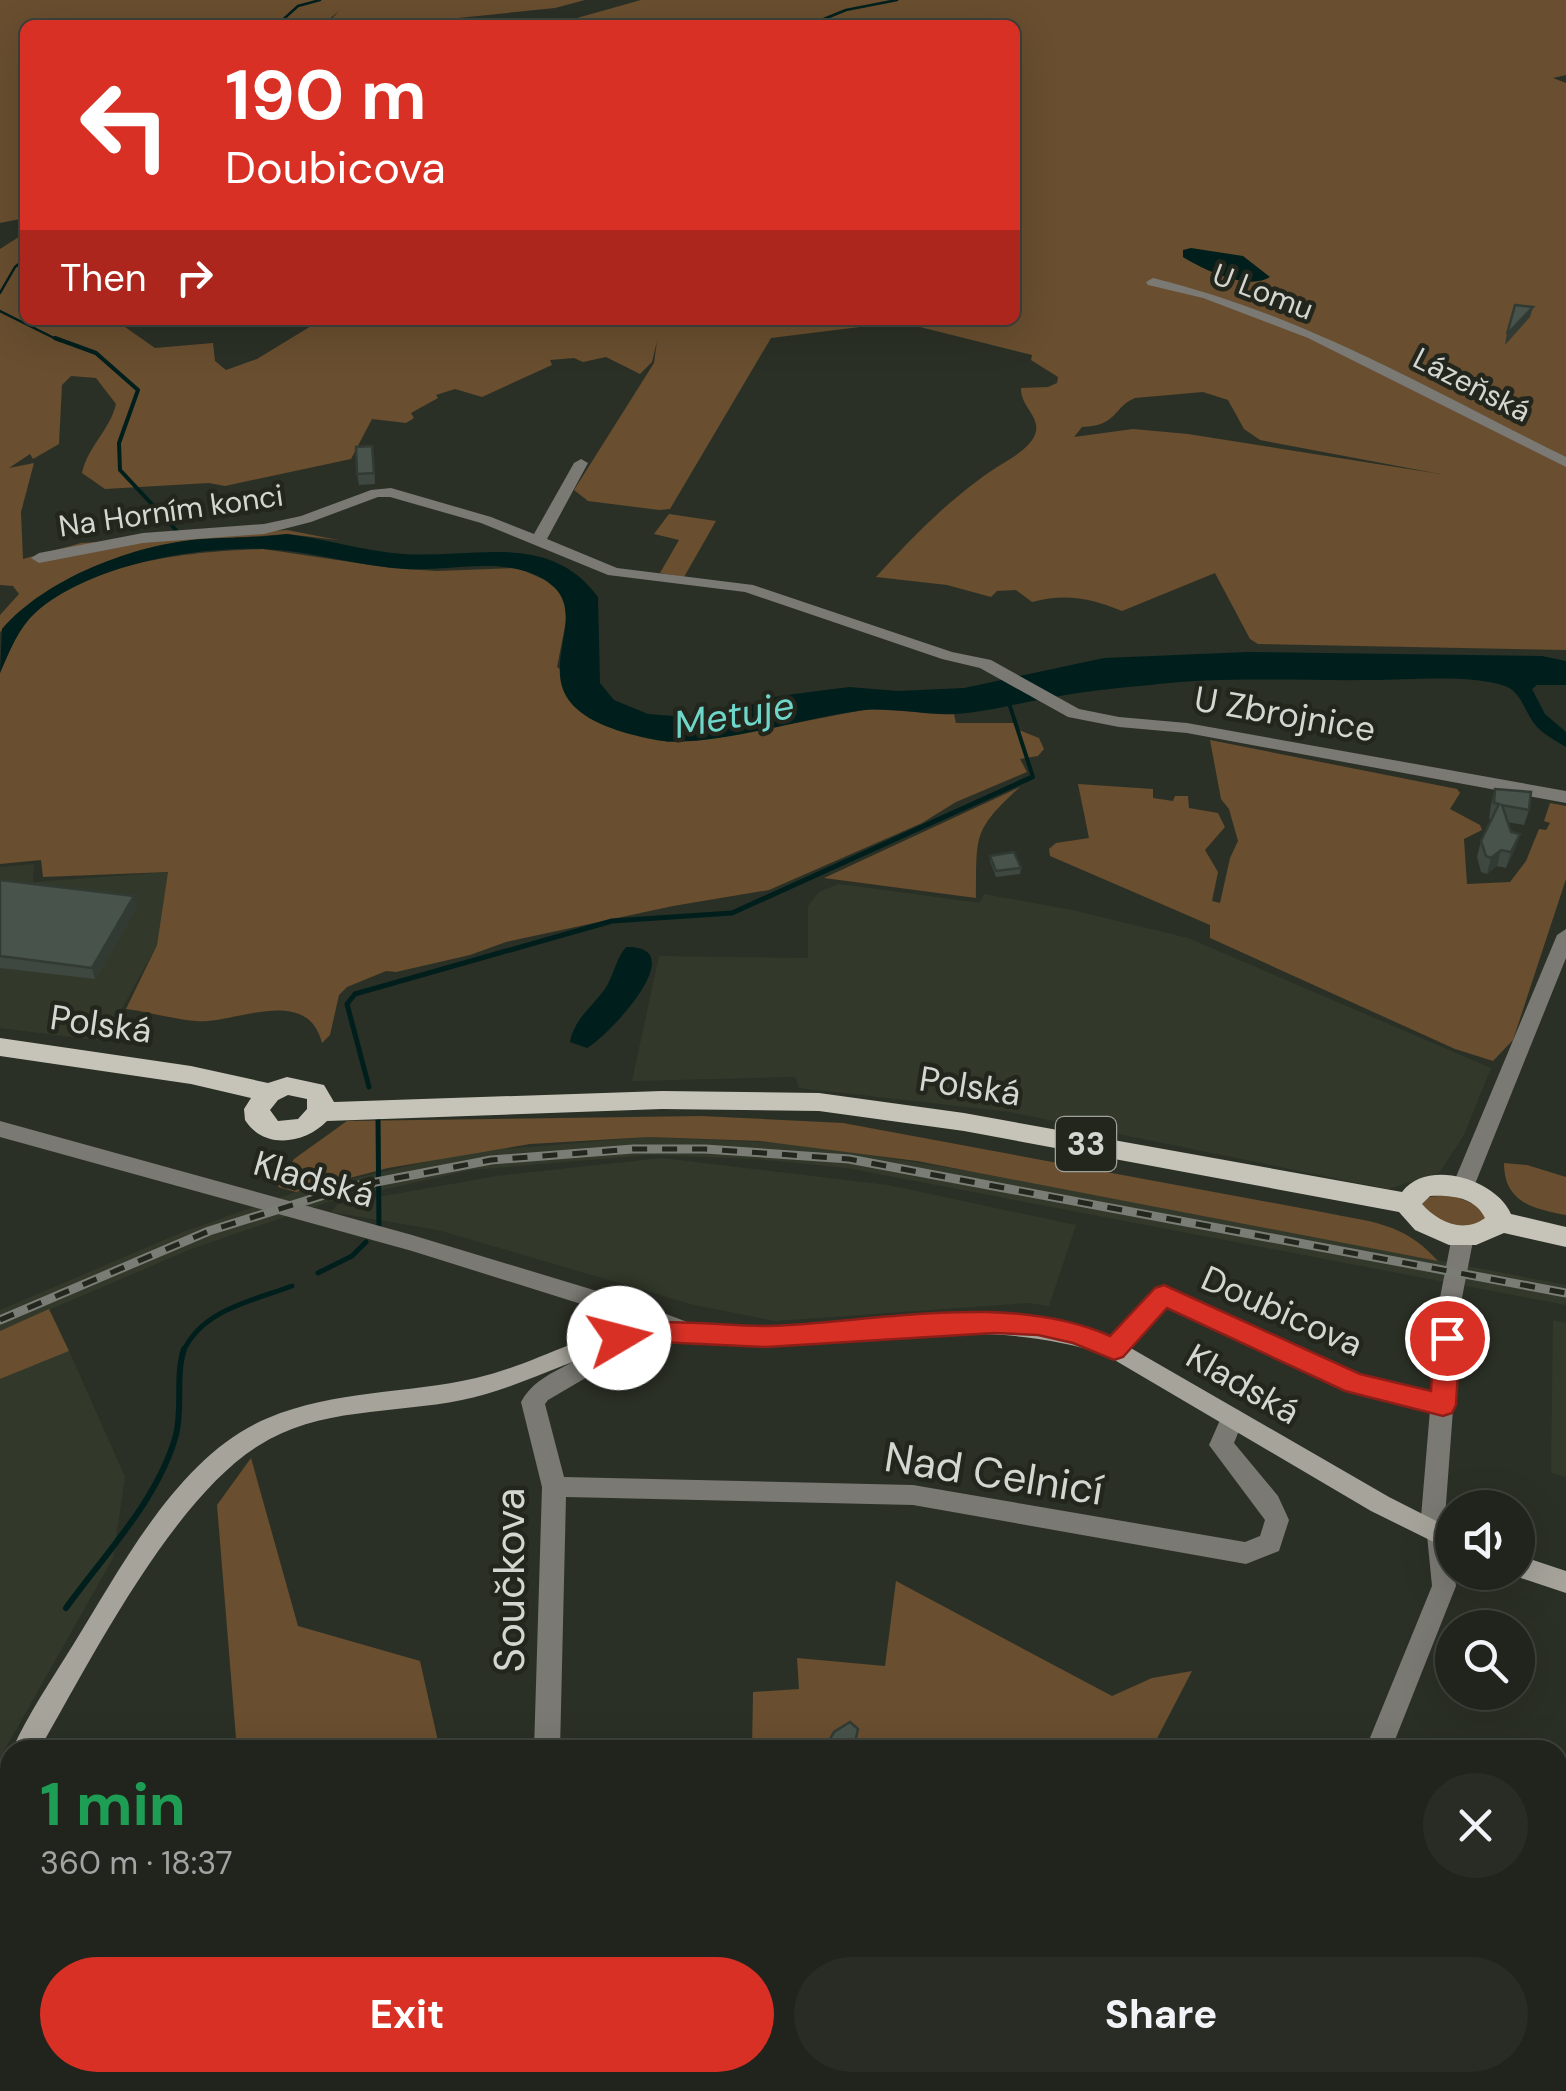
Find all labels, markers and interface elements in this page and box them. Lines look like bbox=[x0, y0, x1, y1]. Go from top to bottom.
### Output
text: 190 m bbox=[225, 50, 427, 141]
icon: left bbox=[60, 60, 190, 190]
text: Doubicova bbox=[225, 138, 446, 197]
icon: right bbox=[167, 250, 222, 305]
text: Then bbox=[60, 253, 147, 303]
street label: U Lomu bbox=[1207, 255, 1319, 328]
street label: Lázeňská bbox=[1407, 338, 1537, 431]
street label: Na Horním konci bbox=[56, 475, 286, 546]
street label: U Zbrojnice bbox=[1191, 675, 1379, 753]
water label: Metuje bbox=[670, 680, 798, 750]
street label: Polská bbox=[47, 994, 155, 1054]
street label: Polská bbox=[916, 1055, 1024, 1117]
road number: 33 bbox=[1056, 1117, 1116, 1171]
street label: Kladská bbox=[248, 1140, 380, 1218]
street label: Doubicova bbox=[1194, 1255, 1370, 1367]
position arrow bbox=[567, 1286, 671, 1390]
pin bbox=[1405, 1296, 1490, 1381]
icon: arrive bbox=[1420, 1311, 1475, 1366]
street label: Kladská bbox=[1178, 1333, 1308, 1435]
street label: Nad Celnicí bbox=[881, 1429, 1108, 1518]
street label: Součkova bbox=[482, 1488, 537, 1672]
map controls bbox=[1435, 1490, 1535, 1710]
button: sound bbox=[1435, 1490, 1535, 1590]
button: search bbox=[1435, 1610, 1535, 1710]
text: 1 min bbox=[40, 1765, 186, 1844]
button: close bbox=[1423, 1773, 1528, 1878]
text: 360 m · 18:37 bbox=[40, 1842, 233, 1884]
button: Exit bbox=[40, 1957, 774, 2072]
button: Share bbox=[794, 1957, 1528, 2072]

